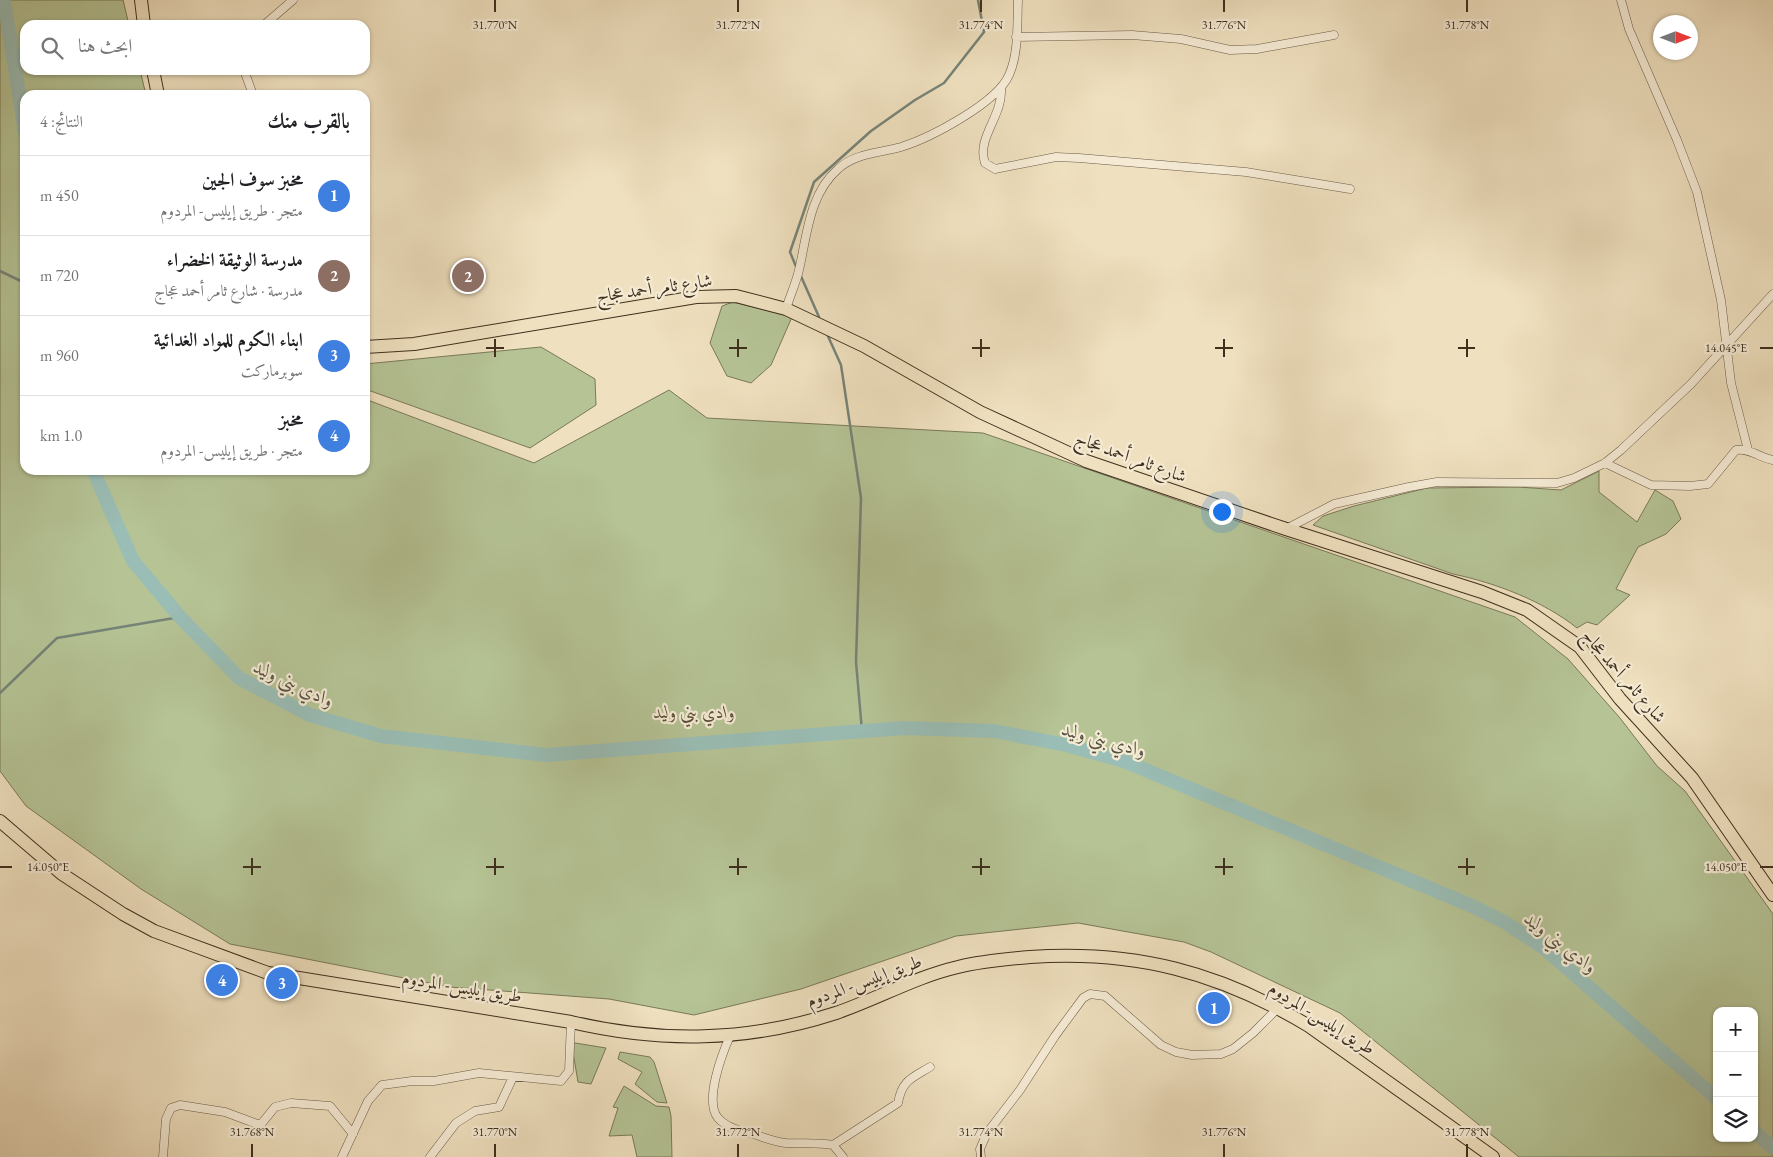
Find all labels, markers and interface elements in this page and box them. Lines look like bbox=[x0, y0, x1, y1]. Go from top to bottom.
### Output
north arrow bbox=[1653, 15, 1698, 60]
text: 31.770°N bbox=[473, 17, 518, 33]
text: 31.772°N bbox=[716, 17, 761, 33]
text: 31.774°N bbox=[959, 17, 1004, 33]
text: 31.776°N bbox=[1202, 17, 1247, 33]
text: 31.778°N bbox=[1445, 17, 1490, 33]
search box bbox=[20, 20, 370, 75]
text: ابحث هنا bbox=[78, 33, 132, 58]
icon: search bbox=[38, 34, 66, 62]
text: بالقرب منك bbox=[267, 107, 350, 134]
text: النتائج: 4 bbox=[40, 111, 83, 132]
text: مخبز سوف الجين bbox=[202, 167, 303, 192]
text: 450 m bbox=[40, 185, 79, 206]
text: 1 bbox=[330, 185, 338, 206]
text: متجر · طريق إيليس- المردوم bbox=[160, 200, 303, 221]
text: مدرسة الوثيقة الخضراء bbox=[167, 247, 303, 272]
pin: 2 bbox=[452, 257, 484, 295]
text: 720 m bbox=[40, 265, 79, 286]
text: 2 bbox=[330, 265, 338, 286]
street label: شارع ثامر أحمد عجاج bbox=[594, 267, 714, 312]
text: مدرسة · شارع ثامر أحمد عجاج bbox=[154, 280, 303, 301]
text: ابناء الكوم للمواد الغدائية bbox=[154, 327, 303, 352]
text: 14.045°E bbox=[1705, 340, 1747, 356]
text: 960 m bbox=[40, 345, 79, 366]
text: 3 bbox=[330, 345, 338, 366]
text: سوبرماركت bbox=[241, 360, 303, 381]
text: مخبز bbox=[279, 407, 303, 432]
text: 1.0 km bbox=[40, 425, 82, 446]
text: 4 bbox=[330, 425, 338, 446]
street label: شارع ثامر أحمد عجاج bbox=[1071, 425, 1190, 492]
text: متجر · طريق إيليس- المردوم bbox=[160, 440, 303, 461]
your location bbox=[1209, 499, 1235, 525]
street label: شارع ثامر أحمد عجاج bbox=[1574, 623, 1672, 731]
water label: وادي بني وليد bbox=[247, 654, 338, 718]
park label: وادي بني وليد bbox=[653, 700, 735, 728]
water label: وادي بني وليد bbox=[1058, 716, 1149, 768]
text: 14.050°E bbox=[27, 859, 69, 875]
text: 14.050°E bbox=[1705, 859, 1747, 875]
water label: وادي بني وليد bbox=[1516, 906, 1602, 983]
street label: طريق إيليس- المردوم bbox=[803, 949, 926, 1017]
pin: 4 bbox=[206, 961, 238, 999]
pin: 3 bbox=[266, 964, 298, 1002]
street label: طريق إيليس- المردوم bbox=[400, 966, 524, 1012]
street label: طريق إيليس- المردوم bbox=[1262, 976, 1380, 1064]
pin: 1 bbox=[1198, 989, 1230, 1027]
map controls bbox=[1713, 1007, 1758, 1142]
button: + bbox=[1713, 1007, 1758, 1052]
button: − bbox=[1713, 1052, 1758, 1097]
button: layers bbox=[1713, 1097, 1758, 1142]
text: 31.768°N bbox=[230, 1124, 275, 1140]
text: 31.770°N bbox=[473, 1124, 518, 1140]
text: 31.772°N bbox=[716, 1124, 761, 1140]
text: 31.774°N bbox=[959, 1124, 1004, 1140]
text: 31.776°N bbox=[1202, 1124, 1247, 1140]
text: 31.778°N bbox=[1445, 1124, 1490, 1140]

